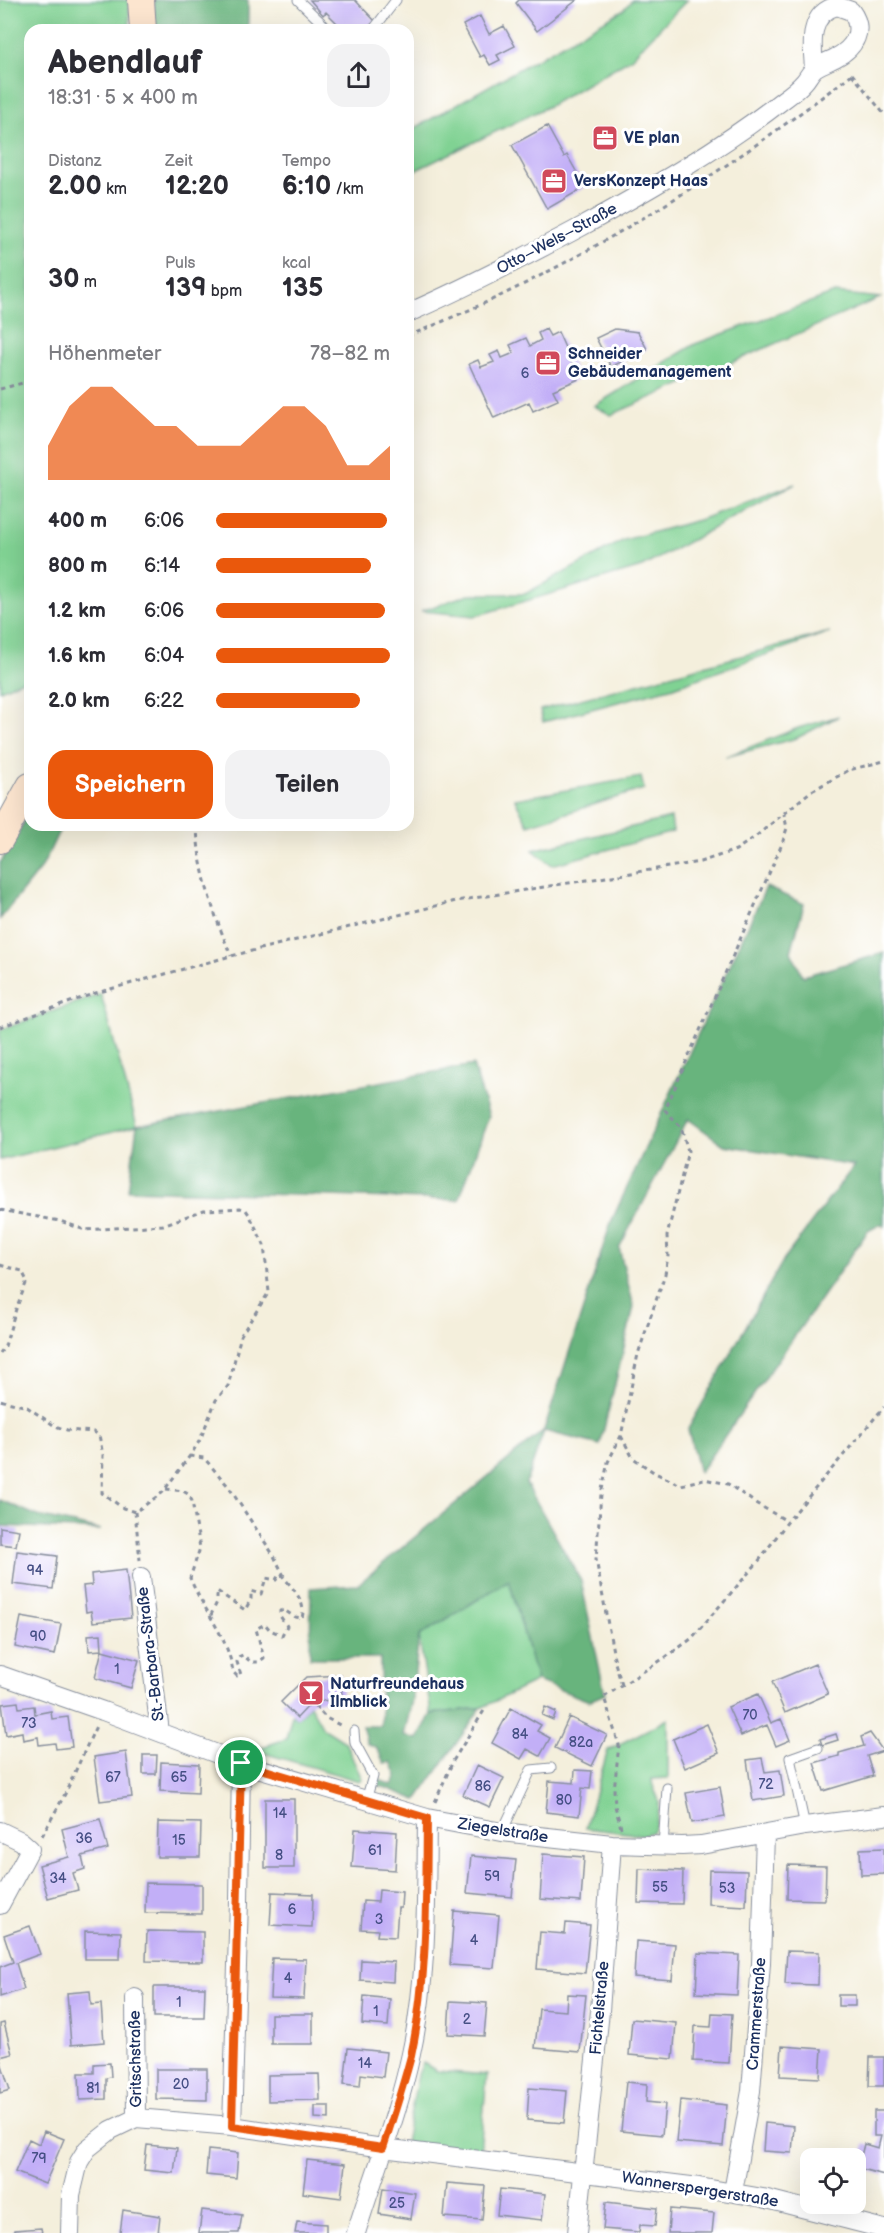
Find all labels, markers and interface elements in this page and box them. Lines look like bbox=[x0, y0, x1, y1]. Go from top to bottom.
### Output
text: Abendlauf bbox=[48, 43, 202, 83]
button: share bbox=[327, 44, 390, 107]
text: 18:31 · 5 × 400 m bbox=[48, 86, 198, 110]
office icon: VE plan bbox=[590, 123, 620, 153]
place label: VE plan bbox=[624, 129, 680, 148]
text: Distanz bbox=[48, 152, 102, 171]
text: Zeit bbox=[165, 152, 193, 171]
text: Tempo bbox=[282, 152, 331, 171]
office icon: VersKonzept Haas bbox=[539, 166, 569, 196]
text: 2.00 bbox=[48, 171, 102, 202]
text: 12:20 bbox=[165, 171, 229, 202]
text: 6:10 bbox=[282, 171, 331, 202]
place label: VersKonzept Haas bbox=[574, 172, 708, 191]
text: km bbox=[102, 180, 127, 199]
text: /km bbox=[331, 180, 364, 199]
street label: Otto–Wels–Straße bbox=[494, 199, 621, 279]
text: Puls bbox=[165, 254, 195, 273]
text: kcal bbox=[282, 254, 311, 273]
text: 30 bbox=[48, 264, 79, 295]
text: m bbox=[79, 273, 97, 292]
text: 139 bbox=[165, 273, 206, 304]
text: 135 bbox=[282, 273, 323, 304]
text: bpm bbox=[206, 282, 242, 301]
text: Höhenmeter bbox=[48, 342, 161, 366]
text: 78–82 m bbox=[310, 342, 390, 366]
place label: Schneider Gebäudemanagement bbox=[568, 345, 732, 382]
office icon: Schneider Gebäudemanagement bbox=[533, 348, 563, 378]
house number: 6 bbox=[521, 365, 530, 382]
text: 400 m bbox=[48, 509, 107, 533]
text: 6:06 bbox=[144, 509, 184, 533]
text: 800 m bbox=[48, 554, 107, 578]
text: 6:14 bbox=[144, 554, 180, 578]
text: 1.2 km bbox=[48, 599, 106, 623]
text: 6:06 bbox=[144, 599, 184, 623]
text: 1.6 km bbox=[48, 644, 106, 668]
text: 6:04 bbox=[144, 644, 184, 668]
text: 2.0 km bbox=[48, 689, 110, 713]
text: 6:22 bbox=[144, 689, 184, 713]
button: Speichern bbox=[48, 750, 213, 819]
button: Teilen bbox=[225, 750, 390, 819]
house number: 94 bbox=[27, 1562, 44, 1579]
street label: St.-Barbara-Straße bbox=[133, 1585, 169, 1722]
house number: 90 bbox=[30, 1628, 46, 1645]
house number: 1 bbox=[114, 1661, 120, 1678]
place label: Naturfreundehaus Ilmblick bbox=[330, 1675, 464, 1712]
bar icon: Naturfreundehaus Ilmblick bbox=[296, 1678, 326, 1708]
house number: 70 bbox=[742, 1707, 758, 1724]
house number: 73 bbox=[21, 1715, 37, 1732]
house number: 84 bbox=[512, 1726, 529, 1743]
house number: 82a bbox=[569, 1734, 593, 1751]
pin bbox=[215, 1737, 266, 1788]
icon: arrive bbox=[224, 1746, 257, 1779]
house number: 67 bbox=[105, 1769, 121, 1786]
house number: 65 bbox=[171, 1769, 187, 1786]
house number: 72 bbox=[758, 1776, 774, 1793]
house number: 86 bbox=[475, 1778, 492, 1795]
house number: 80 bbox=[556, 1792, 572, 1809]
house number: 14 bbox=[273, 1805, 287, 1822]
street label: Ziegelstraße bbox=[456, 1814, 550, 1848]
house number: 36 bbox=[75, 1830, 93, 1847]
house number: 15 bbox=[172, 1832, 186, 1849]
house number: 61 bbox=[368, 1842, 382, 1859]
house number: 8 bbox=[275, 1847, 283, 1864]
house number: 59 bbox=[484, 1868, 500, 1885]
house number: 34 bbox=[49, 1870, 67, 1887]
house number: 55 bbox=[652, 1879, 668, 1896]
house number: 53 bbox=[719, 1880, 735, 1897]
house number: 6 bbox=[288, 1901, 297, 1918]
house number: 3 bbox=[375, 1911, 383, 1928]
house number: 4 bbox=[470, 1932, 479, 1949]
street label: Crammerstraße bbox=[744, 1956, 770, 2071]
street label: Fichtelstraße bbox=[586, 1960, 614, 2056]
house number: 4 bbox=[284, 1970, 293, 1987]
house number: 1 bbox=[176, 1994, 182, 2011]
house number: 1 bbox=[373, 2003, 379, 2020]
street label: Gritschstraße bbox=[126, 2010, 146, 2108]
house number: 2 bbox=[463, 2011, 472, 2028]
house number: 14 bbox=[358, 2055, 372, 2072]
house number: 20 bbox=[173, 2076, 189, 2093]
house number: 81 bbox=[86, 2080, 100, 2097]
map controls bbox=[800, 2148, 866, 2214]
button: locate bbox=[800, 2148, 866, 2214]
house number: 79 bbox=[32, 2150, 46, 2167]
street label: Wannerspergerstraße bbox=[620, 2168, 780, 2212]
house number: 25 bbox=[389, 2195, 405, 2212]

